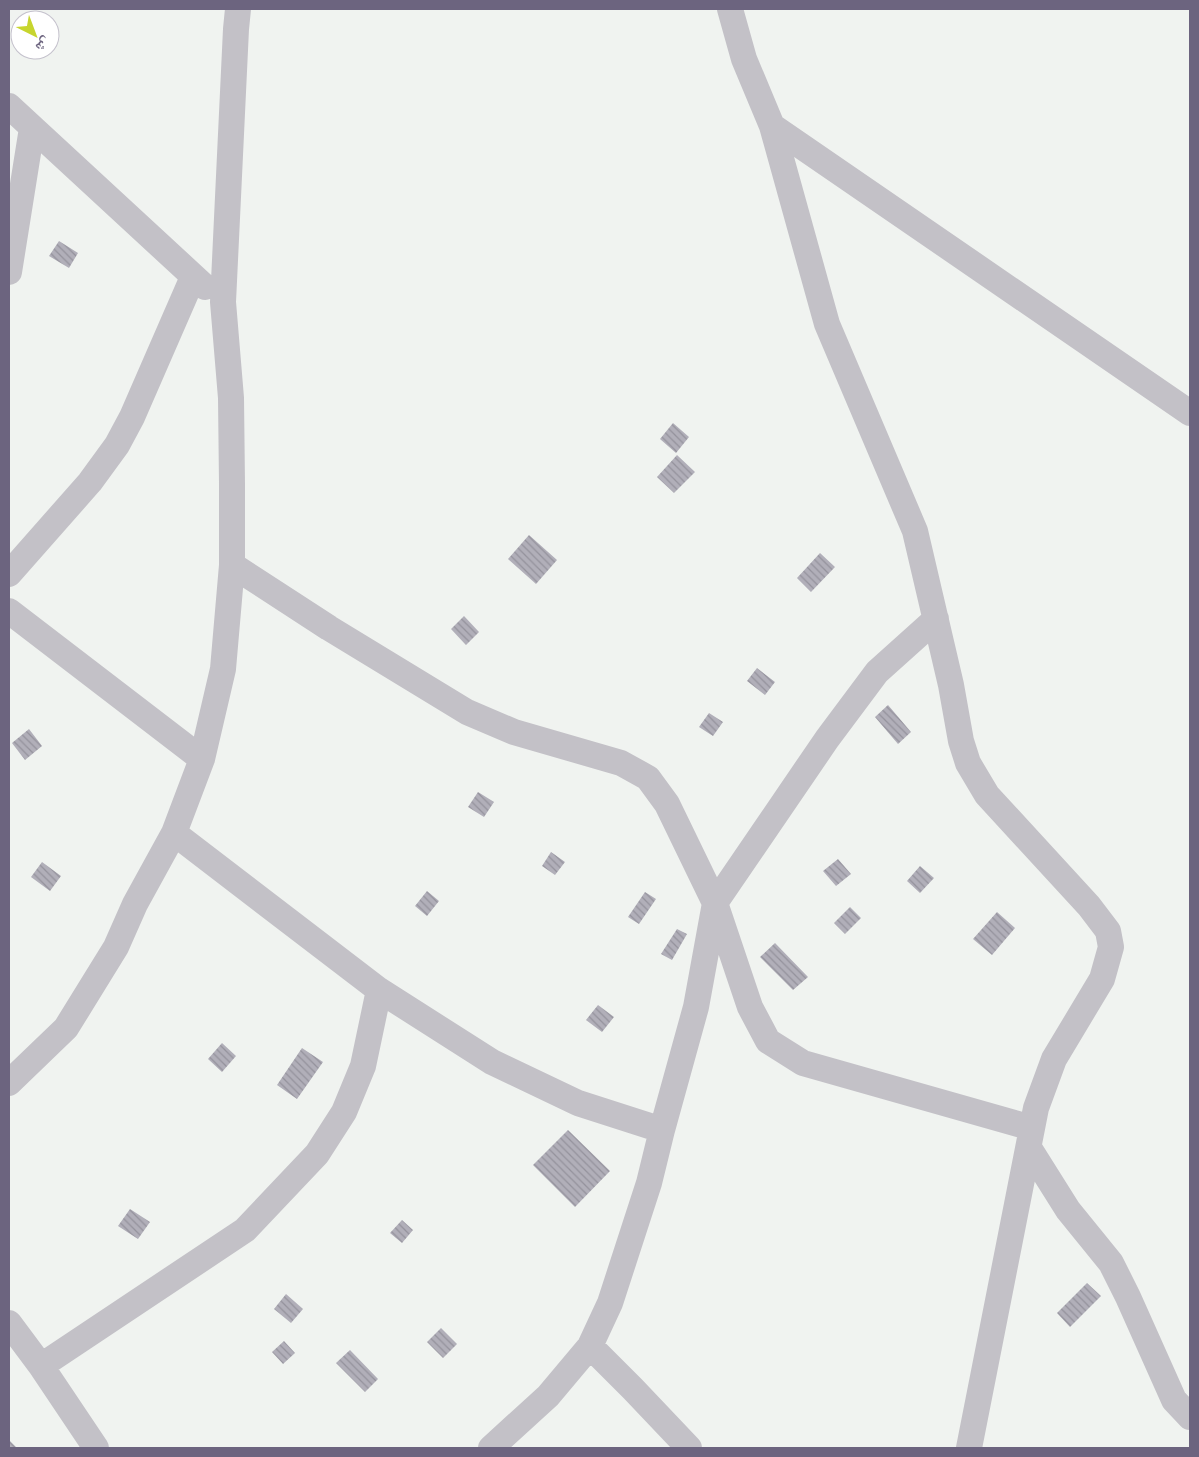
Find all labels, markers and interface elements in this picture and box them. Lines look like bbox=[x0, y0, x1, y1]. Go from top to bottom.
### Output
north arrow bbox=[10, 10, 60, 60]
text: ش bbox=[32, 33, 55, 56]

